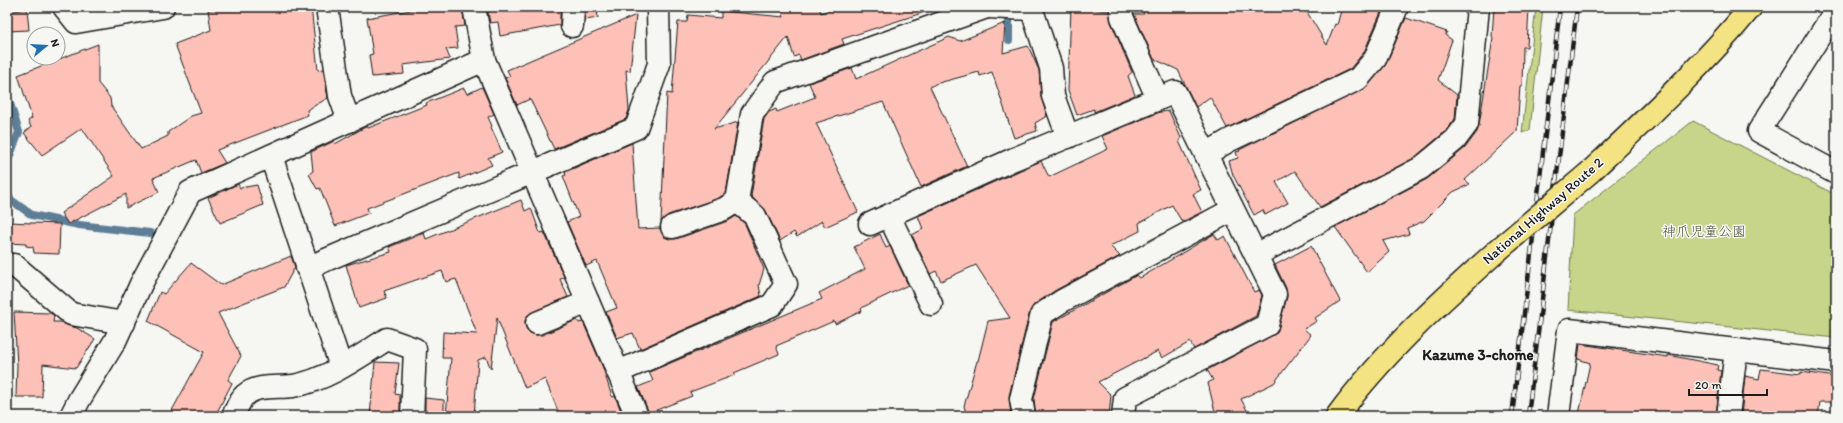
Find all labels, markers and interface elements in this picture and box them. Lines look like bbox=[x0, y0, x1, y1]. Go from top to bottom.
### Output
north arrow bbox=[26, 26, 66, 66]
text: N bbox=[48, 38, 62, 49]
street label: National Highway Route 2 bbox=[1479, 154, 1607, 268]
park label: 神爪児童公園 bbox=[1662, 223, 1746, 240]
district label: Kazume 3-chome bbox=[1422, 346, 1534, 364]
scale bar bbox=[1689, 371, 1767, 397]
text: 20 m bbox=[1695, 378, 1722, 392]

